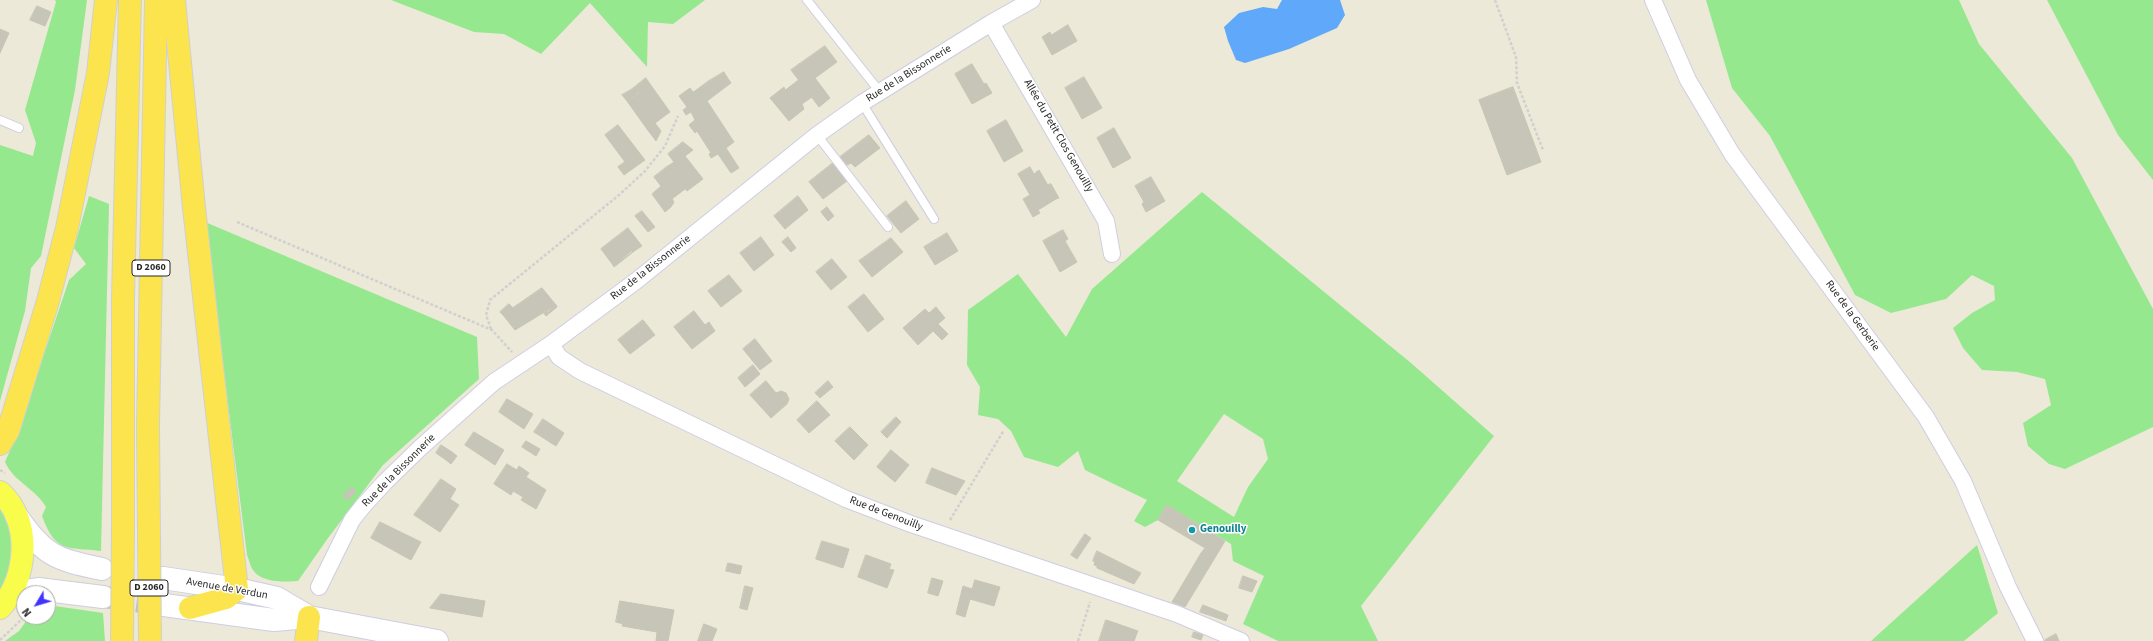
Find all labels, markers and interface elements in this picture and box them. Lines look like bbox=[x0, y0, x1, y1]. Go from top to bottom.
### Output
street label: Rue de la Bissonnerie bbox=[864, 42, 954, 106]
street label: Allée du Petit Clos Genouilly bbox=[1020, 77, 1096, 195]
street label: Rue de la Bissonnerie bbox=[608, 233, 694, 303]
road number: D 2060 bbox=[132, 260, 170, 276]
street label: Rue de la Gerberie bbox=[1822, 278, 1882, 354]
street label: Rue de la Bissonnerie bbox=[360, 432, 438, 510]
street label: Rue de Genouilly bbox=[848, 494, 924, 534]
place label: Genouilly bbox=[1200, 523, 1246, 537]
marker: Genouilly bbox=[1187, 525, 1197, 535]
street label: Avenue de Verdun bbox=[185, 575, 269, 603]
road number: D 2060 bbox=[130, 580, 168, 596]
north arrow bbox=[16, 585, 56, 625]
text: N bbox=[19, 605, 35, 620]

